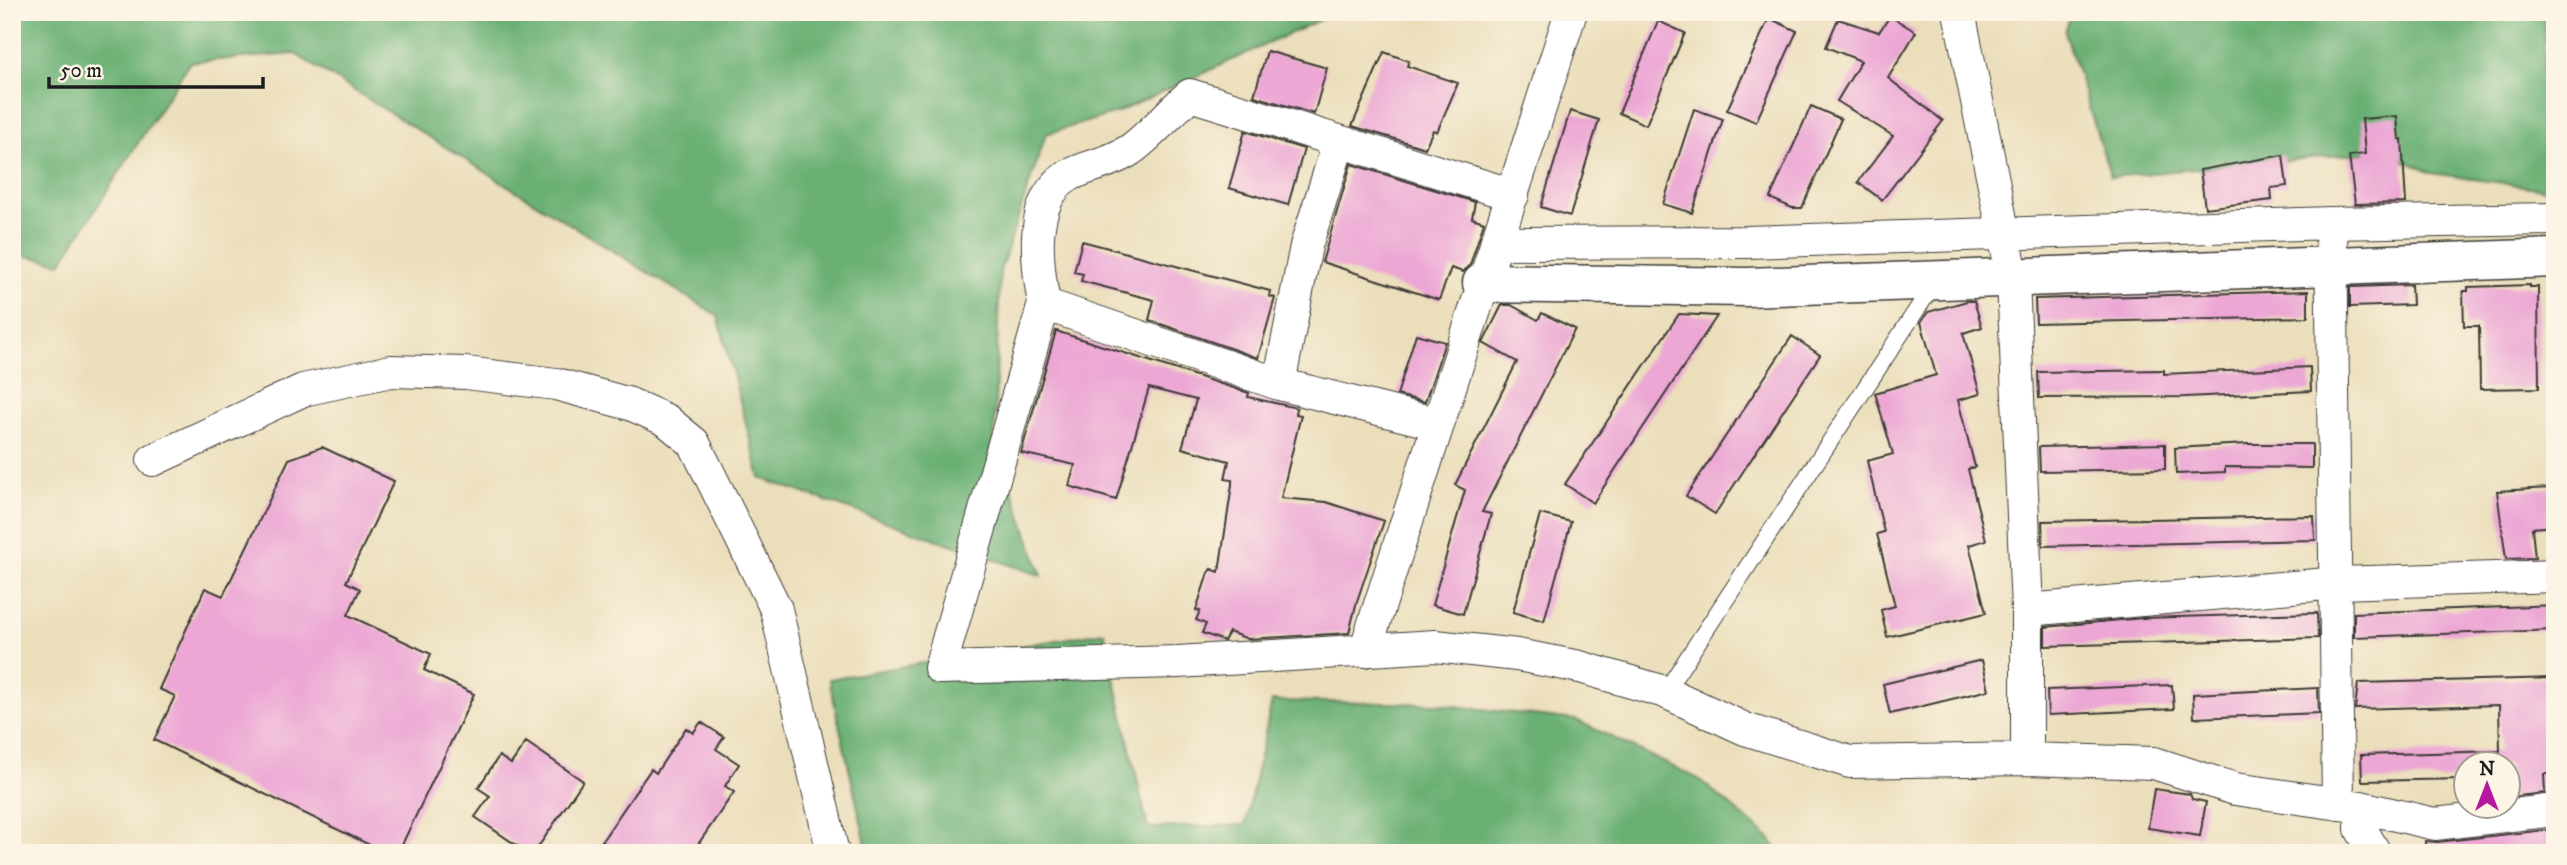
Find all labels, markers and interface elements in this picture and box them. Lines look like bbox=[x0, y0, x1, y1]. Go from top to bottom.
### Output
scale bar bbox=[49, 46, 262, 90]
text: 50 m bbox=[60, 58, 102, 84]
north arrow bbox=[2452, 750, 2522, 820]
text: N bbox=[2479, 758, 2495, 781]

